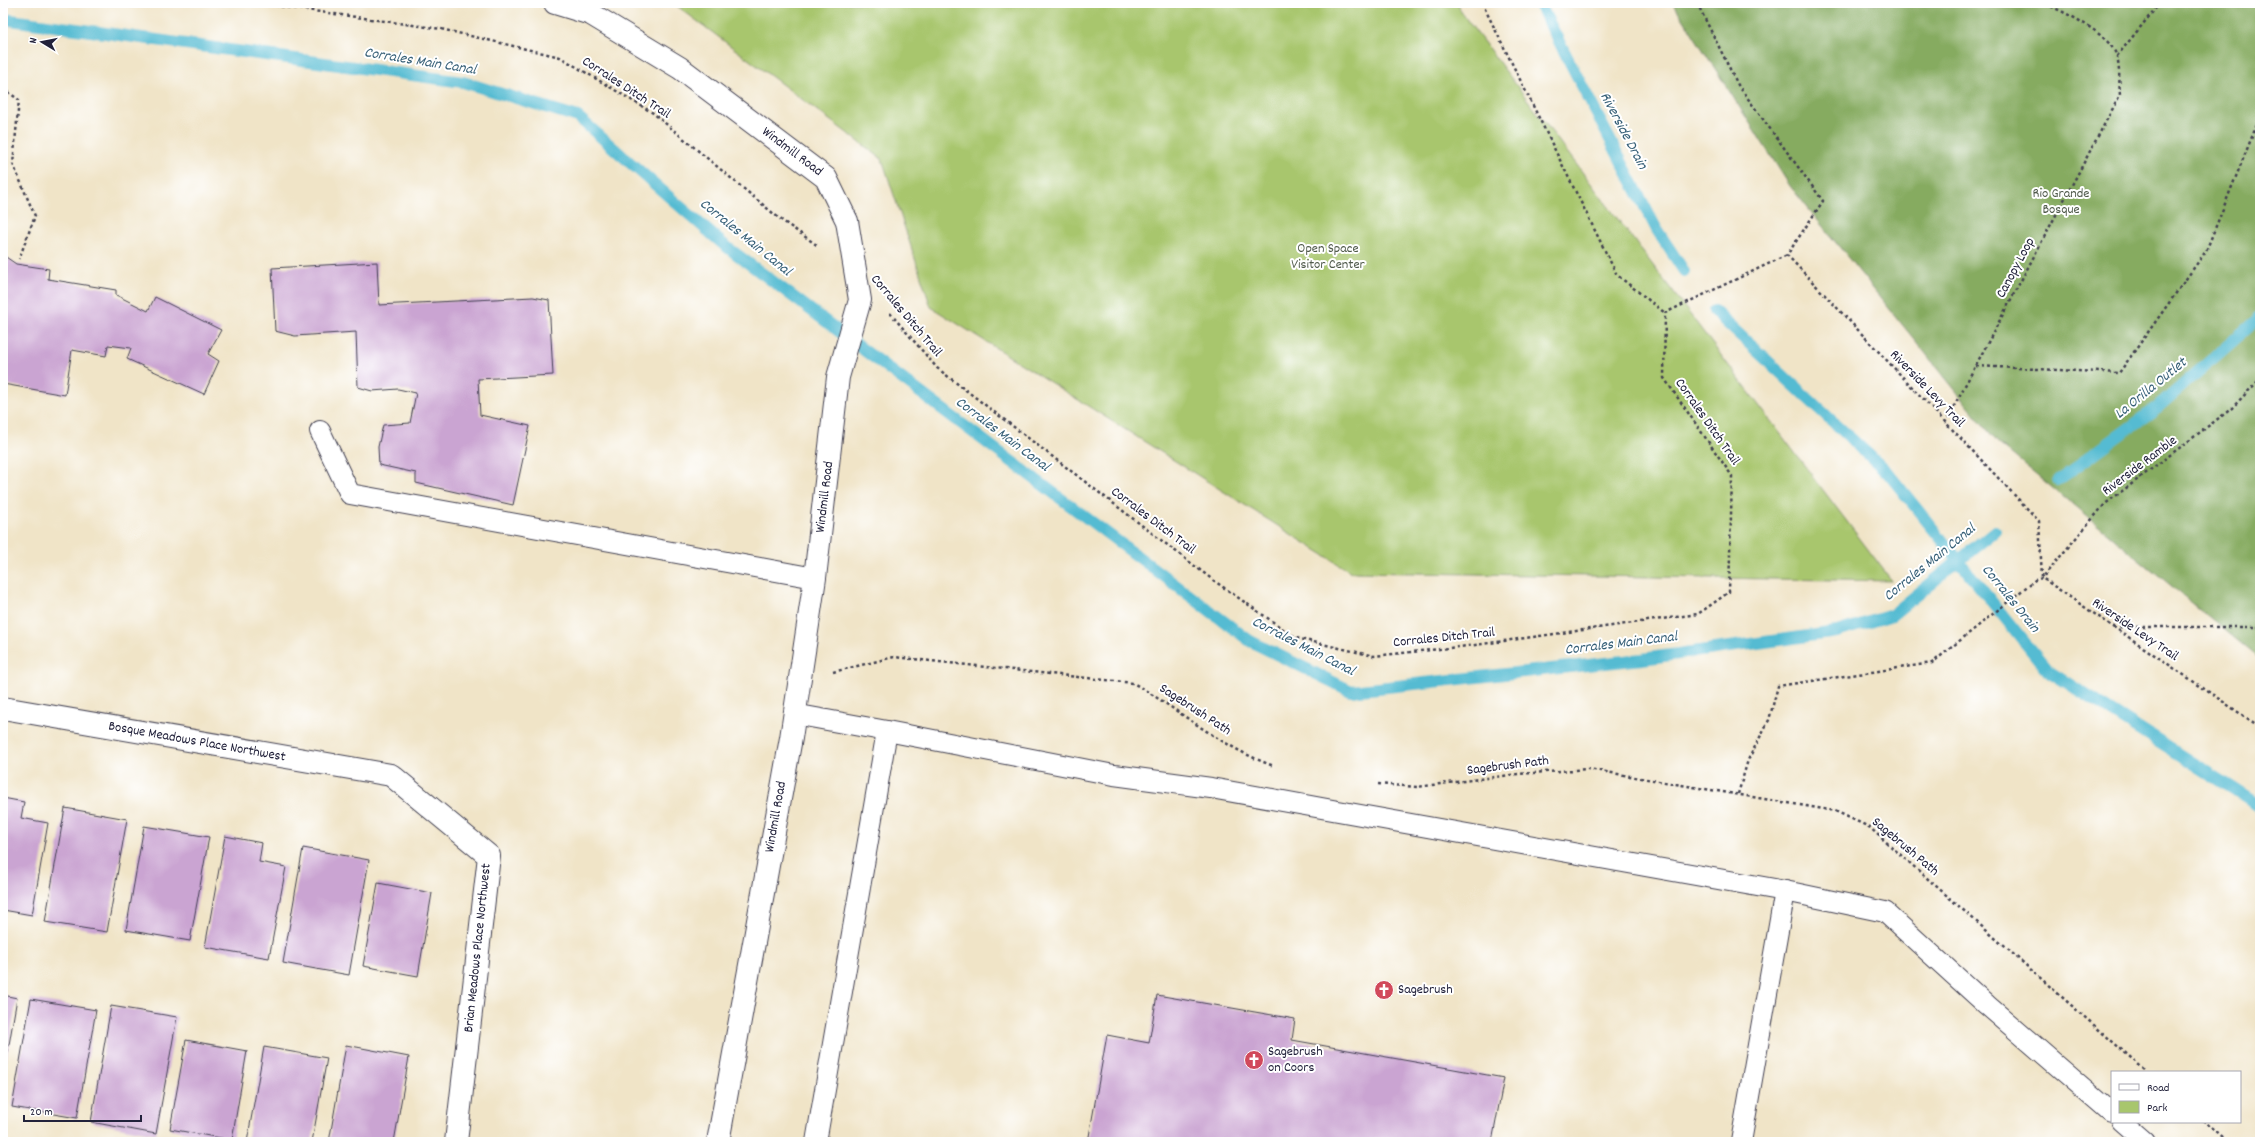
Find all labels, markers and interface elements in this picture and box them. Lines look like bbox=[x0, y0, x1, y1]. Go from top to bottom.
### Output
north arrow bbox=[22, 22, 62, 62]
text: N bbox=[26, 36, 43, 45]
water label: Corrales Main Canal bbox=[362, 42, 479, 82]
street label: Corrales Ditch Trail bbox=[578, 52, 675, 125]
water label: Riverside Drain bbox=[1593, 88, 1653, 174]
street label: Windmill Road bbox=[757, 122, 827, 182]
park label: Rio Grande Bosque bbox=[2033, 184, 2089, 220]
water label: Corrales Main Canal bbox=[694, 194, 797, 283]
street label: Canopy Loop bbox=[1992, 234, 2040, 302]
park label: Open Space Visitor Center bbox=[1291, 239, 1366, 275]
street label: Corrales Ditch Trail bbox=[866, 270, 947, 362]
street label: Riverside Levy Trail bbox=[1885, 346, 1970, 433]
water label: La Orilla Outlet bbox=[2110, 352, 2193, 425]
street label: Corrales Ditch Trail bbox=[1670, 374, 1745, 470]
water label: Corrales Main Canal bbox=[950, 392, 1055, 479]
street label: Riverside Ramble bbox=[2098, 431, 2182, 501]
street label: Windmill Road bbox=[811, 460, 839, 534]
street label: Corrales Ditch Trail bbox=[1106, 482, 1200, 560]
water label: Corrales Main Canal bbox=[1879, 518, 1982, 607]
water label: Corrales Drain bbox=[1976, 560, 2045, 639]
street label: Riverside Levy Trail bbox=[2088, 594, 2183, 667]
water label: Corrales Main Canal bbox=[1248, 612, 1360, 683]
street label: Corrales Ditch Trail bbox=[1392, 623, 1496, 653]
water label: Corrales Main Canal bbox=[1564, 626, 1680, 662]
street label: Sagebrush Path bbox=[1155, 679, 1235, 741]
street label: Bosque Meadows Place Northwest bbox=[107, 717, 287, 767]
street label: Sagebrush Path bbox=[1466, 751, 1550, 781]
street label: Windmill Road bbox=[760, 780, 792, 854]
street label: Sagebrush Path bbox=[1867, 813, 1943, 881]
street label: Brian Meadows Place Northwest bbox=[459, 862, 497, 1034]
church icon: Sagebrush bbox=[1373, 979, 1395, 1001]
place label: Sagebrush bbox=[1398, 980, 1453, 1000]
place label: Sagebrush on Coors bbox=[1268, 1042, 1323, 1078]
church icon: Sagebrush on Coors bbox=[1243, 1049, 1265, 1071]
legend bbox=[2111, 1071, 2241, 1123]
text: Road bbox=[2147, 1080, 2169, 1097]
scale bar bbox=[24, 1097, 141, 1123]
text: Park bbox=[2147, 1100, 2168, 1117]
text: 20 m bbox=[30, 1104, 53, 1121]

